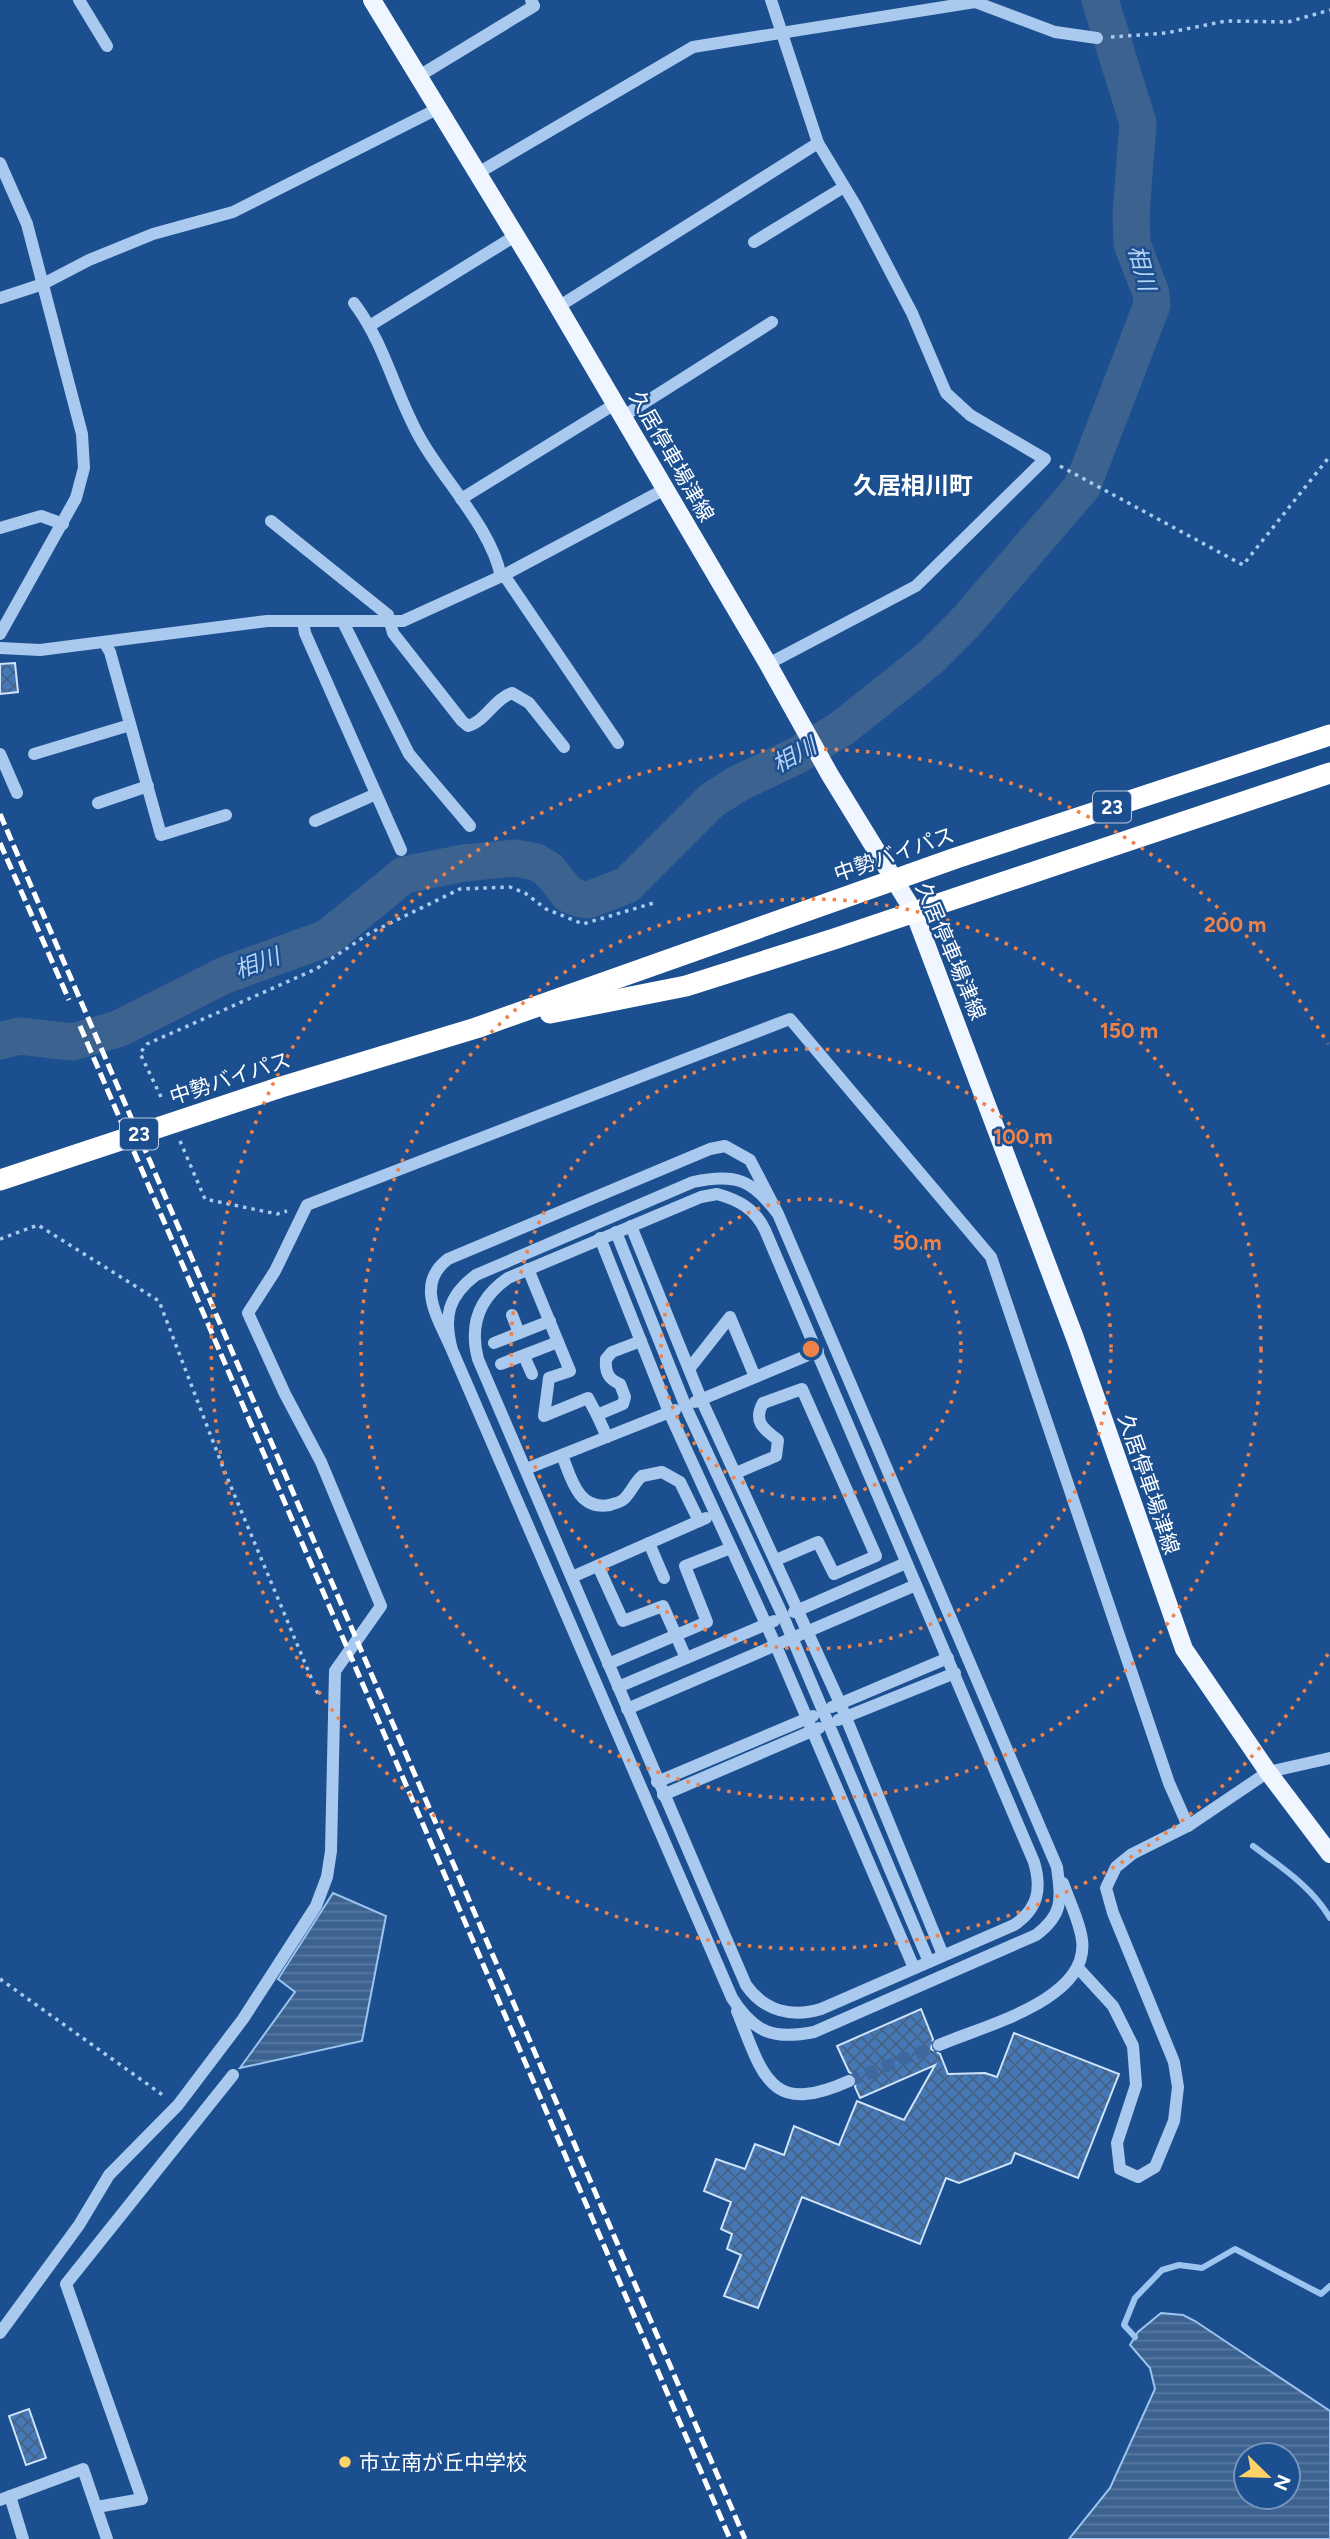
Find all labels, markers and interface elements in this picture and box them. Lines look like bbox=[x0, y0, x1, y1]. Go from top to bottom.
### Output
water label: 相川 bbox=[1123, 242, 1162, 297]
street label: 久居停車場津線 bbox=[624, 386, 720, 526]
district label: 久居相川町 bbox=[853, 471, 973, 500]
water label: 相川 bbox=[767, 730, 824, 778]
road number: 23 bbox=[1093, 792, 1131, 822]
street label: 中勢バイパス bbox=[831, 822, 957, 886]
street label: 久居停車場津線 bbox=[911, 878, 991, 1024]
text: 200 m bbox=[1204, 912, 1266, 937]
water label: 相川 bbox=[231, 941, 286, 984]
text: 150 m bbox=[1100, 1018, 1158, 1043]
street label: 中勢バイパス bbox=[166, 1047, 294, 1109]
road number: 23 bbox=[120, 1118, 158, 1150]
text: 100 m bbox=[993, 1124, 1053, 1149]
text: 50 m bbox=[892, 1230, 942, 1255]
centre of rings bbox=[799, 1337, 823, 1361]
street label: 久居停車場津線 bbox=[1113, 1410, 1185, 1558]
north arrow bbox=[1232, 2441, 1302, 2511]
place label: 市立南が丘中学校 bbox=[359, 2450, 527, 2475]
marker: 市立南が丘中学校 bbox=[337, 2454, 353, 2470]
text: N bbox=[1269, 2471, 1296, 2494]

